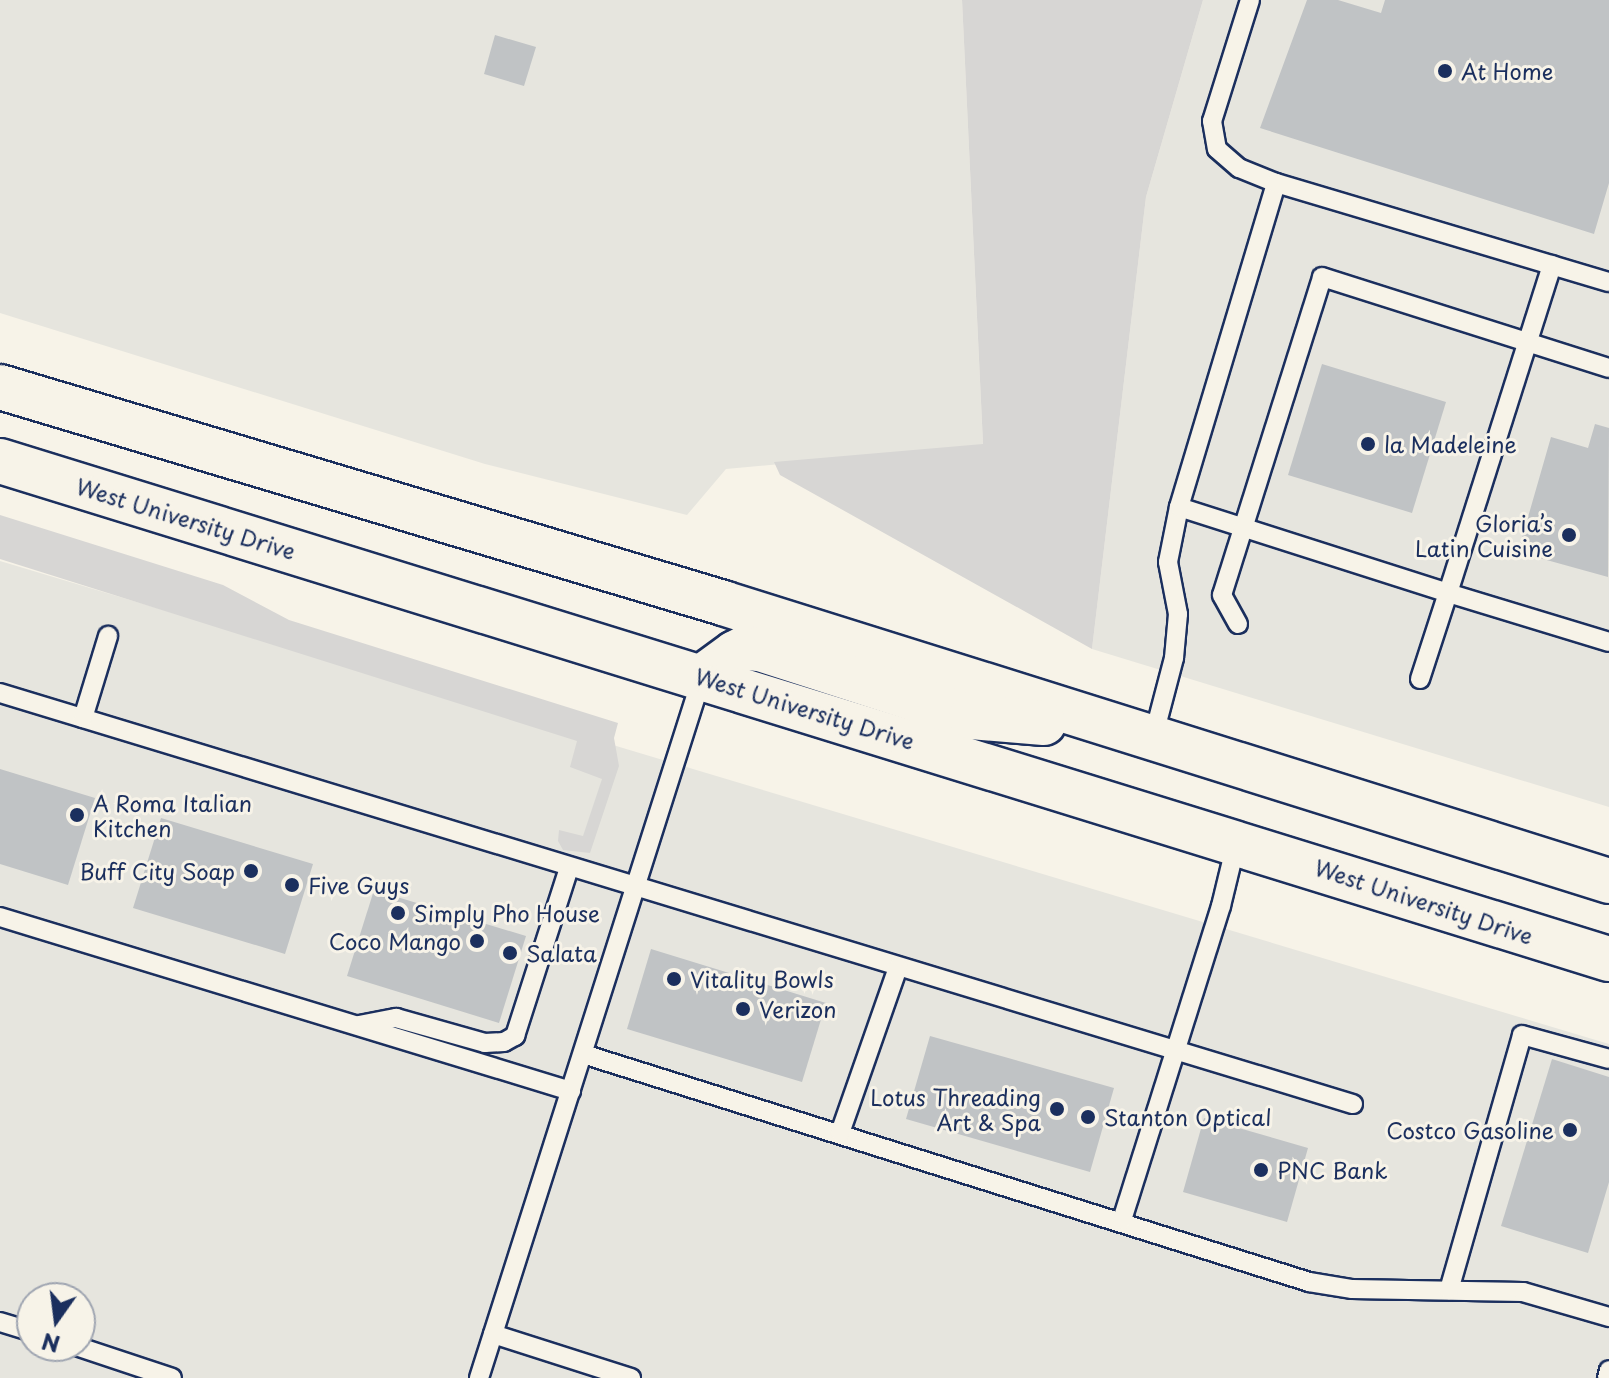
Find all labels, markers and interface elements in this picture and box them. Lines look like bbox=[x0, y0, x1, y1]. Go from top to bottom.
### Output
place label: At Home bbox=[1461, 58, 1555, 84]
marker: At Home bbox=[1436, 62, 1454, 80]
place label: la Madeleine bbox=[1384, 431, 1517, 457]
marker: la Madeleine bbox=[1359, 435, 1377, 453]
street label: West University Drive bbox=[73, 472, 299, 564]
place label: Gloria’s Latin Cuisine bbox=[1414, 509, 1553, 560]
marker: Gloria’s Latin Cuisine bbox=[1560, 526, 1578, 544]
street label: West University Drive bbox=[692, 662, 918, 754]
place label: A Roma Italian Kitchen bbox=[93, 789, 252, 840]
marker: A Roma Italian Kitchen bbox=[68, 806, 86, 824]
street label: West University Drive bbox=[1312, 853, 1536, 949]
place label: Buff City Soap bbox=[78, 858, 235, 884]
marker: Buff City Soap bbox=[242, 862, 260, 880]
place label: Five Guys bbox=[308, 872, 409, 898]
marker: Five Guys bbox=[283, 876, 301, 894]
place label: Simply Pho House bbox=[414, 900, 602, 926]
marker: Simply Pho House bbox=[389, 904, 407, 922]
place label: Coco Mango bbox=[328, 928, 461, 954]
marker: Coco Mango bbox=[468, 932, 486, 950]
place label: Salata bbox=[526, 940, 597, 966]
marker: Salata bbox=[501, 944, 519, 962]
place label: Vitality Bowls bbox=[690, 966, 835, 992]
marker: Vitality Bowls bbox=[665, 970, 683, 988]
place label: Verizon bbox=[759, 996, 836, 1022]
marker: Verizon bbox=[734, 1000, 752, 1018]
place label: Lotus Threading Art & Spa bbox=[871, 1083, 1041, 1134]
marker: Lotus Threading Art & Spa bbox=[1048, 1100, 1066, 1118]
place label: Stanton Optical bbox=[1104, 1104, 1272, 1130]
marker: Stanton Optical bbox=[1079, 1108, 1097, 1126]
place label: Costco Gasoline bbox=[1385, 1117, 1554, 1143]
marker: Costco Gasoline bbox=[1561, 1121, 1579, 1139]
place label: PNC Bank bbox=[1277, 1157, 1387, 1183]
marker: PNC Bank bbox=[1252, 1161, 1270, 1179]
north arrow bbox=[16, 1282, 96, 1362]
text: N bbox=[38, 1326, 63, 1362]

